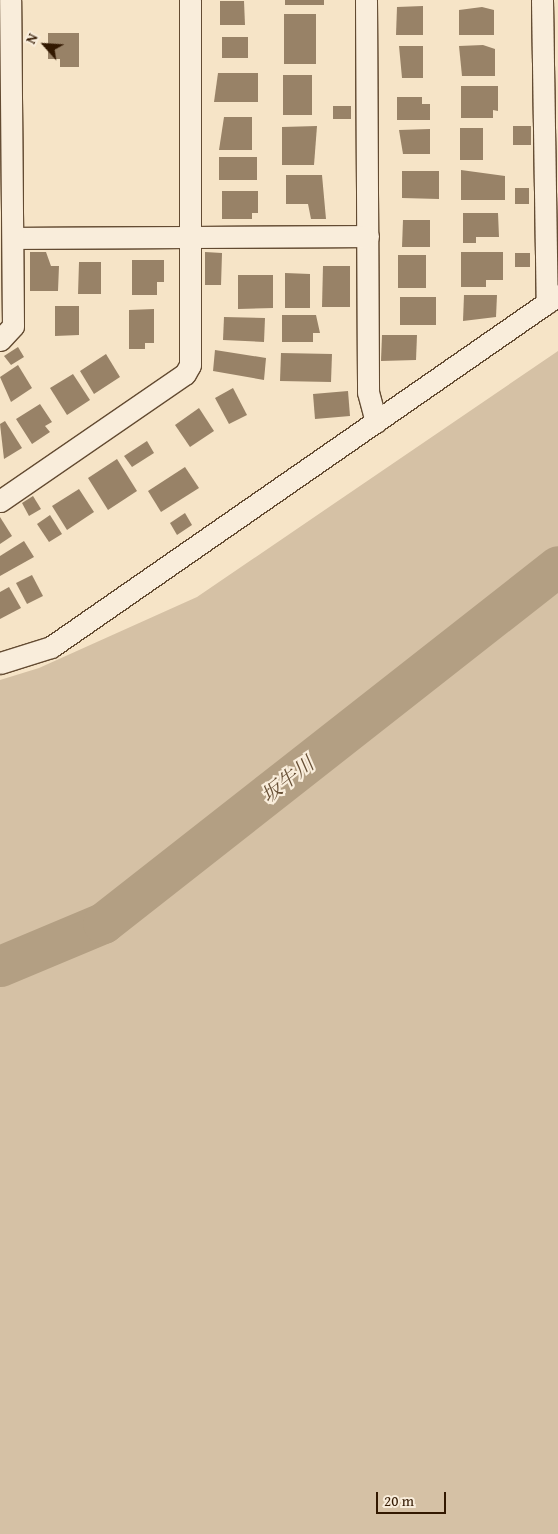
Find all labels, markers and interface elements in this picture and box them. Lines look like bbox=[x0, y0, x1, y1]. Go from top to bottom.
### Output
north arrow bbox=[20, 20, 70, 70]
text: N bbox=[20, 30, 43, 47]
water label: 坂牛川 bbox=[256, 751, 318, 807]
scale bar bbox=[378, 1482, 448, 1514]
text: 20 m bbox=[384, 1490, 414, 1511]

